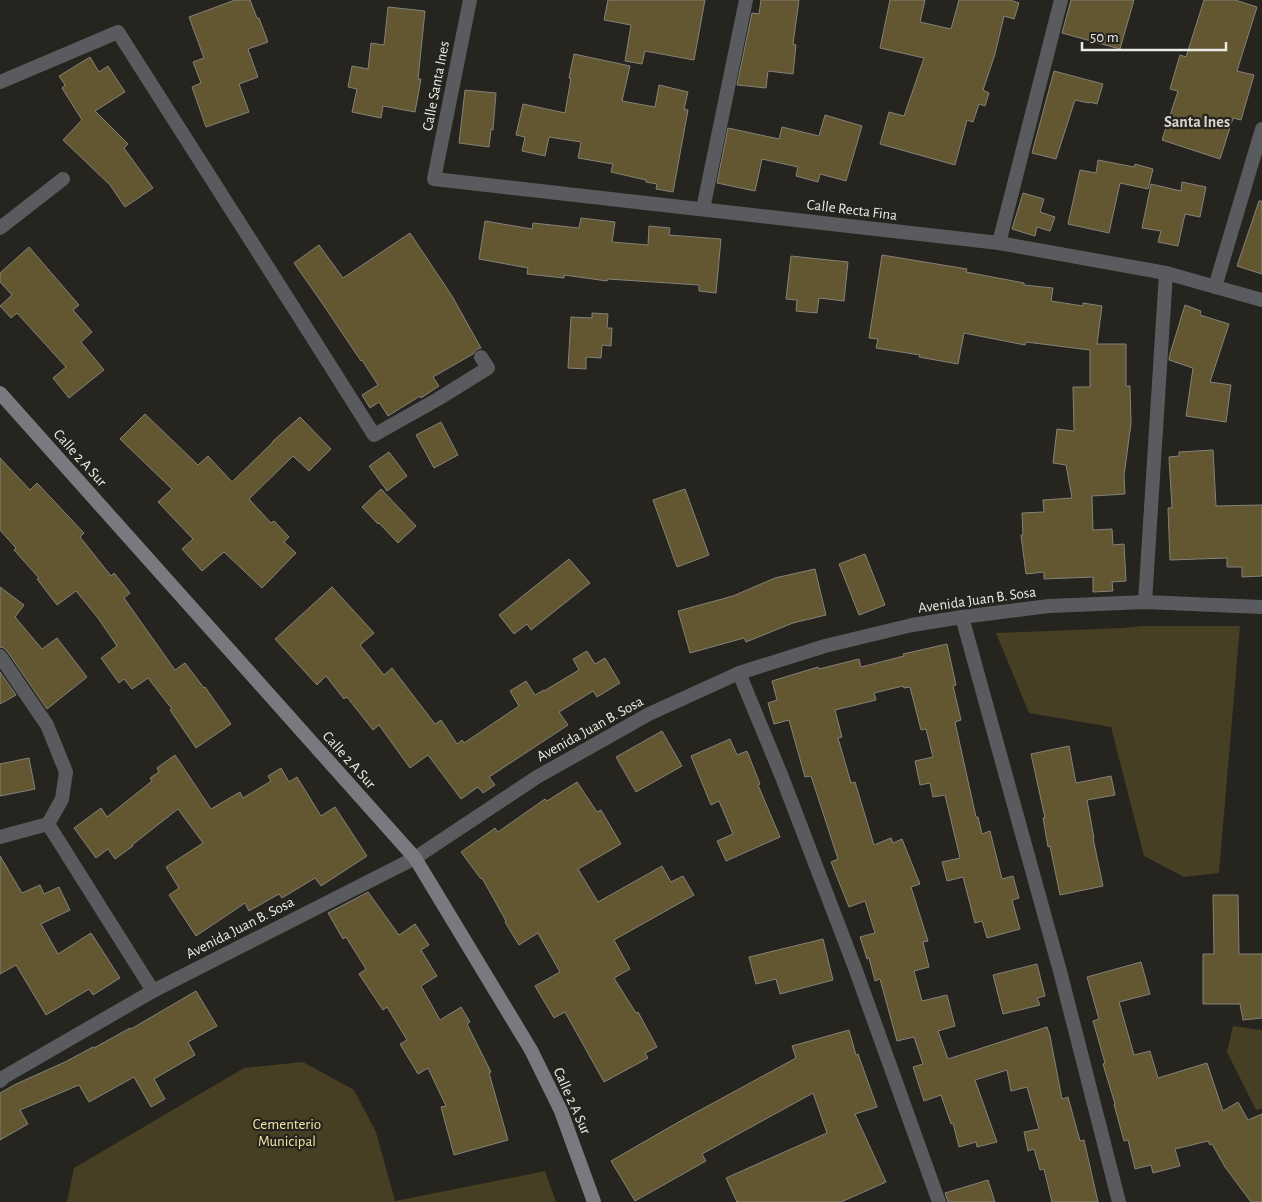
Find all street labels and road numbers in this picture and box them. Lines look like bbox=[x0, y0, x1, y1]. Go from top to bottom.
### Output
street label: Calle Santa Ines bbox=[420, 40, 452, 132]
street label: Calle Recta Fina bbox=[806, 197, 898, 223]
street label: Calle 2 A Sur bbox=[51, 426, 110, 490]
street label: Avenida Juan B. Sosa bbox=[917, 584, 1037, 616]
street label: Avenida Juan B. Sosa bbox=[534, 694, 646, 764]
street label: Calle 2 A Sur bbox=[320, 728, 379, 792]
street label: Avenida Juan B. Sosa bbox=[184, 894, 297, 962]
street label: Calle 2 A Sur bbox=[551, 1065, 593, 1137]

